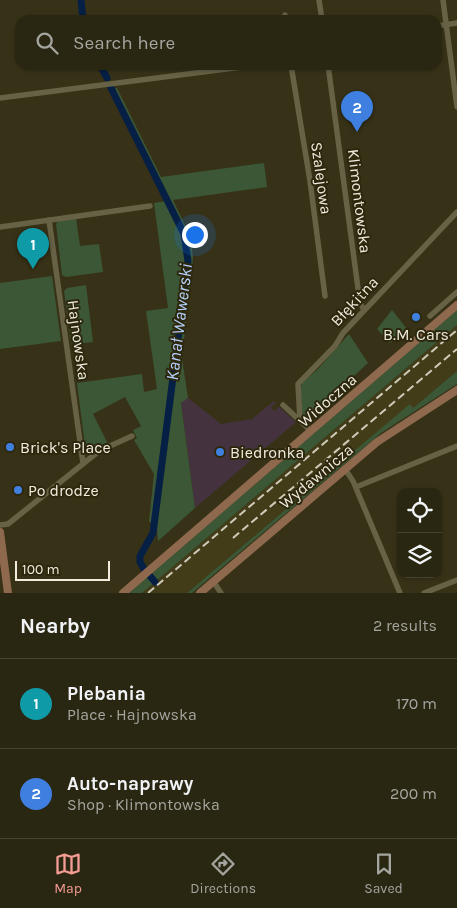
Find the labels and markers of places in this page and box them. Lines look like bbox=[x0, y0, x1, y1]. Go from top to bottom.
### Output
pin: 2 bbox=[341, 91, 373, 132]
pin: 1 bbox=[17, 228, 49, 269]
marker: B.M. Cars bbox=[410, 311, 422, 323]
place label: B.M. Cars bbox=[383, 325, 449, 344]
place label: Brick's Place bbox=[20, 438, 111, 457]
marker: Brick's Place bbox=[4, 441, 16, 453]
place label: Biedronka bbox=[230, 443, 304, 462]
marker: Biedronka bbox=[214, 446, 226, 458]
place label: Po drodze bbox=[28, 481, 99, 500]
marker: Po drodze bbox=[12, 484, 24, 496]

